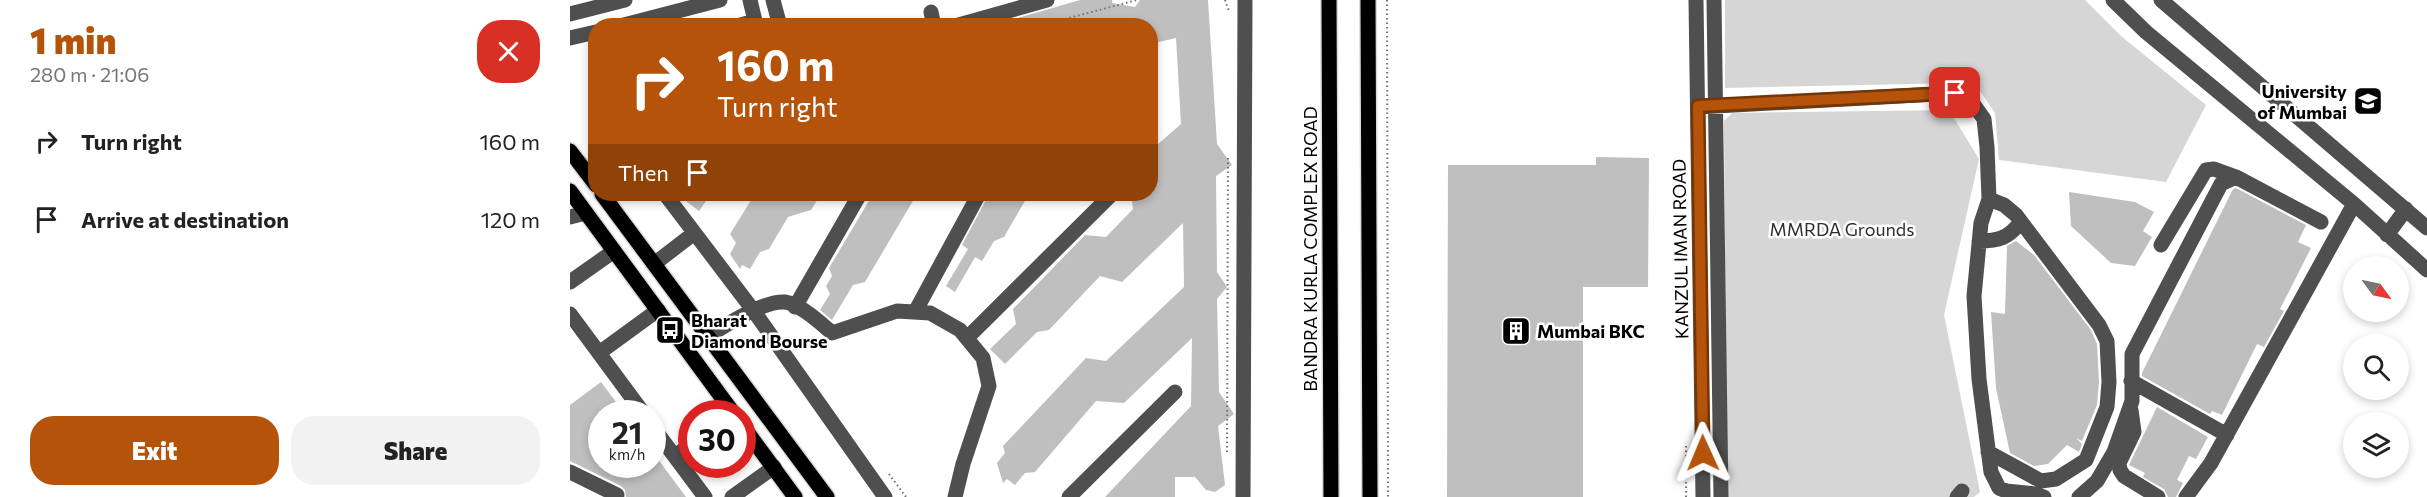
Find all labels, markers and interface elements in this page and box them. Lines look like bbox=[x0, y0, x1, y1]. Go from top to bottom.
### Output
text: 1 min bbox=[30, 17, 116, 61]
button: close bbox=[477, 20, 540, 83]
text: 160 m bbox=[717, 38, 835, 90]
icon: right bbox=[618, 42, 696, 120]
text: 280 m · 21:06 bbox=[30, 62, 149, 86]
pin bbox=[1929, 67, 1980, 118]
icon: arrive bbox=[1938, 76, 1971, 109]
place label: University of Mumbai bbox=[2257, 80, 2347, 123]
school or university icon: University of Mumbai bbox=[2352, 85, 2384, 117]
text: Turn right bbox=[717, 90, 837, 123]
street label: BANDRA KURLA COMPLEX ROAD bbox=[1299, 106, 1321, 392]
icon: right bbox=[30, 125, 63, 158]
text: Turn right bbox=[81, 128, 182, 155]
text: 160 m bbox=[479, 128, 540, 155]
icon: arrive bbox=[681, 156, 714, 189]
text: Then bbox=[618, 159, 669, 186]
street label: KANZUL IMAN ROAD bbox=[1667, 159, 1693, 339]
icon: arrive bbox=[30, 203, 63, 236]
text: Arrive at destination bbox=[81, 206, 289, 233]
text: 120 m bbox=[481, 206, 540, 233]
park label: MMRDA Grounds bbox=[1770, 218, 1914, 240]
north arrow bbox=[2343, 256, 2409, 322]
map controls bbox=[2343, 256, 2409, 478]
place label: Bharat Diamond Bourse bbox=[691, 309, 828, 352]
bus stop icon: Bharat Diamond Bourse bbox=[654, 314, 686, 346]
building icon: Mumbai BKC bbox=[1500, 315, 1532, 347]
place label: Mumbai BKC bbox=[1537, 320, 1645, 342]
button: search bbox=[2343, 334, 2409, 400]
speed limit sign: 30 bbox=[678, 400, 756, 478]
button: layers bbox=[2343, 412, 2409, 478]
text: 21 bbox=[612, 413, 642, 450]
button: Exit bbox=[30, 416, 279, 485]
button: Share bbox=[291, 416, 540, 485]
position arrow bbox=[1671, 421, 1735, 485]
text: km/h bbox=[609, 445, 645, 463]

